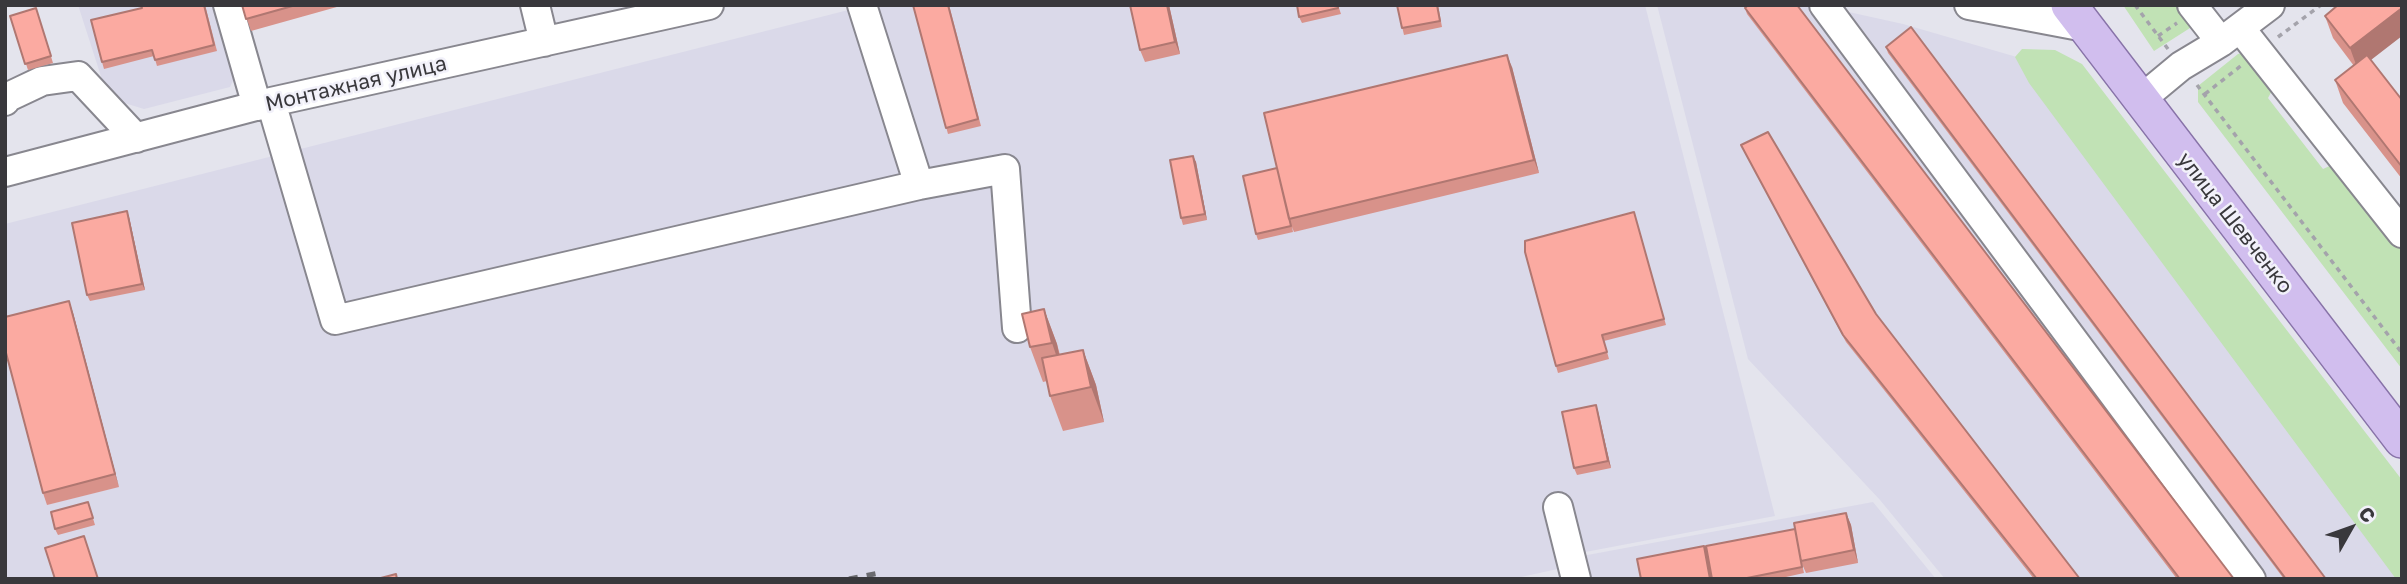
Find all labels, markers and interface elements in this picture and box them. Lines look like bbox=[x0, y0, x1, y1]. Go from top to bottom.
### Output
street label: Монтажная улица bbox=[263, 51, 449, 117]
street label: улица Шевченко bbox=[2172, 147, 2298, 299]
north arrow bbox=[2316, 493, 2386, 563]
text: С bbox=[2354, 502, 2381, 527]

